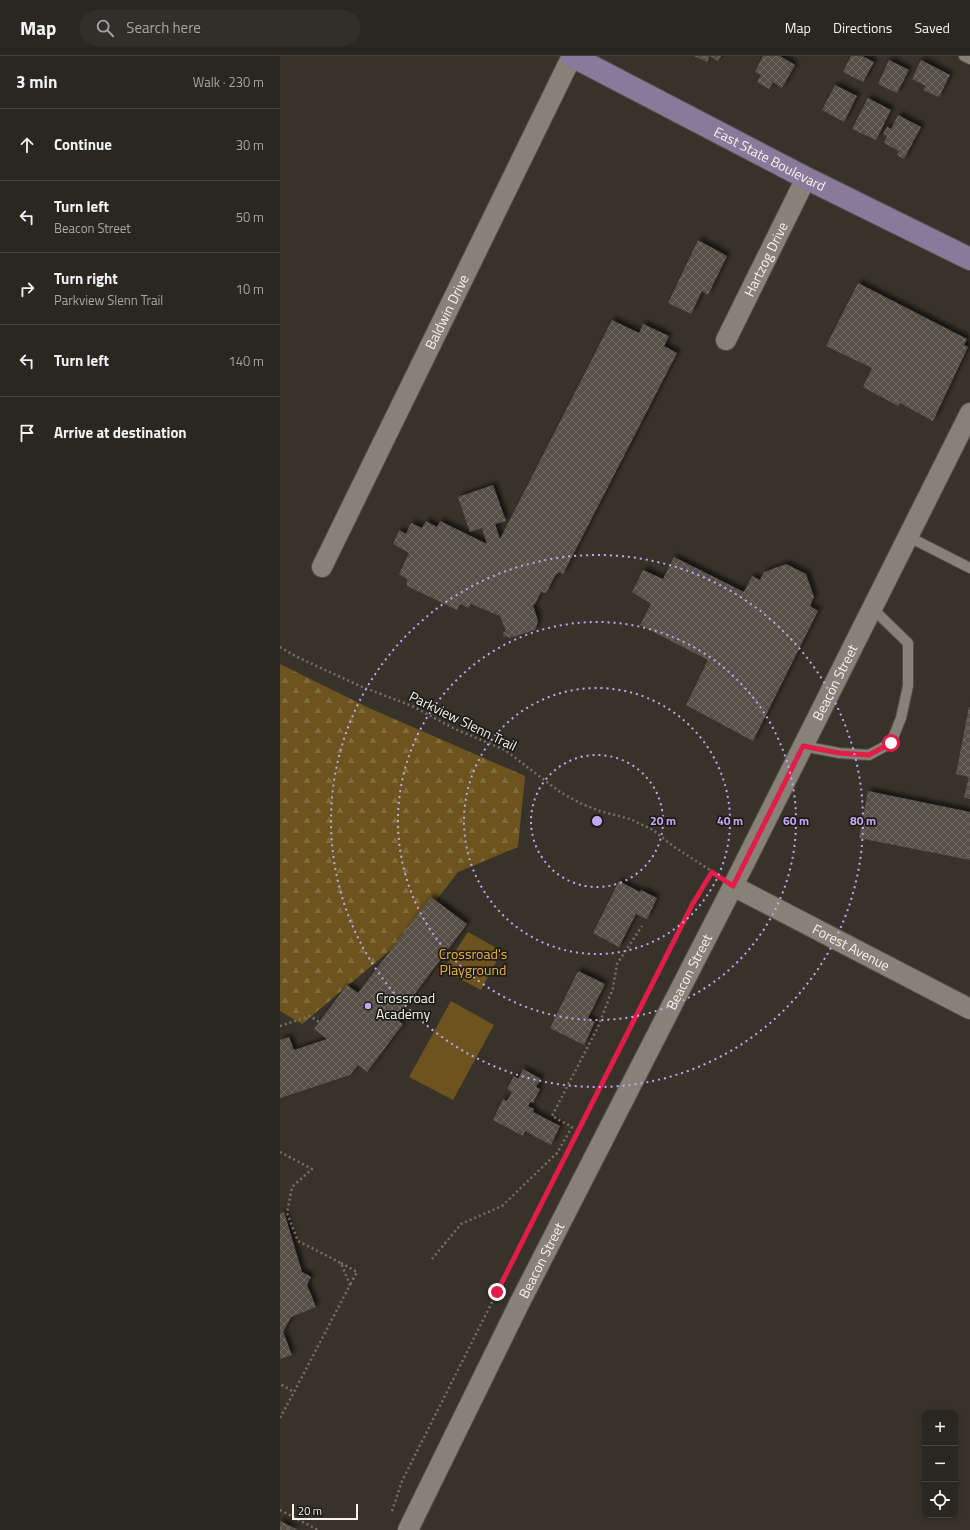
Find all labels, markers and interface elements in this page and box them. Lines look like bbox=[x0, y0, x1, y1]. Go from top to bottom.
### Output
search box bbox=[80, 10, 360, 46]
text: Map bbox=[20, 13, 56, 42]
text: Search here bbox=[126, 16, 201, 39]
icon: search bbox=[94, 17, 116, 39]
text: Map bbox=[785, 17, 811, 38]
text: Directions bbox=[833, 17, 892, 38]
text: Saved bbox=[914, 17, 950, 38]
text: 3 min bbox=[16, 69, 57, 95]
text: Walk · 230 m bbox=[193, 72, 264, 92]
street label: East State Boulevard bbox=[710, 121, 829, 196]
text: Continue bbox=[54, 133, 112, 156]
icon: ahead bbox=[16, 134, 38, 156]
text: 30 m bbox=[236, 135, 264, 155]
text: Turn left bbox=[54, 195, 109, 218]
icon: left bbox=[16, 206, 38, 228]
text: 50 m bbox=[236, 207, 264, 227]
text: Beacon Street bbox=[54, 218, 131, 238]
street label: Hartzog Drive bbox=[738, 218, 793, 300]
text: Turn right bbox=[54, 267, 118, 290]
street label: Baldwin Drive bbox=[419, 271, 474, 353]
icon: right bbox=[16, 278, 38, 300]
text: 10 m bbox=[236, 279, 264, 299]
text: Parkview Slenn Trail bbox=[54, 290, 163, 310]
text: Turn left bbox=[54, 349, 109, 372]
icon: left bbox=[16, 350, 38, 372]
text: 140 m bbox=[228, 351, 264, 371]
text: Arrive at destination bbox=[54, 421, 187, 444]
icon: arrive bbox=[16, 422, 38, 444]
street label: Beacon Street bbox=[807, 640, 863, 724]
street label: Parkview Slenn Trail bbox=[406, 685, 521, 756]
route start bbox=[882, 734, 900, 752]
text: 20 m bbox=[650, 811, 676, 830]
text: 40 m bbox=[717, 811, 743, 830]
text: 60 m bbox=[783, 811, 809, 830]
text: 80 m bbox=[850, 811, 876, 830]
centre of rings bbox=[590, 814, 604, 828]
street label: Forest Avenue bbox=[809, 918, 894, 976]
street label: Beacon Street bbox=[660, 930, 717, 1013]
park label: Crossroad's Playground bbox=[439, 943, 507, 980]
place label: Crossroad Academy bbox=[376, 987, 435, 1024]
marker: Crossroad Academy bbox=[363, 1001, 373, 1011]
street label: Beacon Street bbox=[513, 1218, 569, 1302]
route end bbox=[488, 1283, 506, 1301]
map controls bbox=[922, 1410, 958, 1518]
button: + bbox=[922, 1410, 958, 1446]
button: − bbox=[922, 1446, 958, 1482]
button: locate bbox=[922, 1482, 958, 1518]
scale bar bbox=[292, 1502, 358, 1521]
text: 20 m bbox=[298, 1503, 322, 1519]

